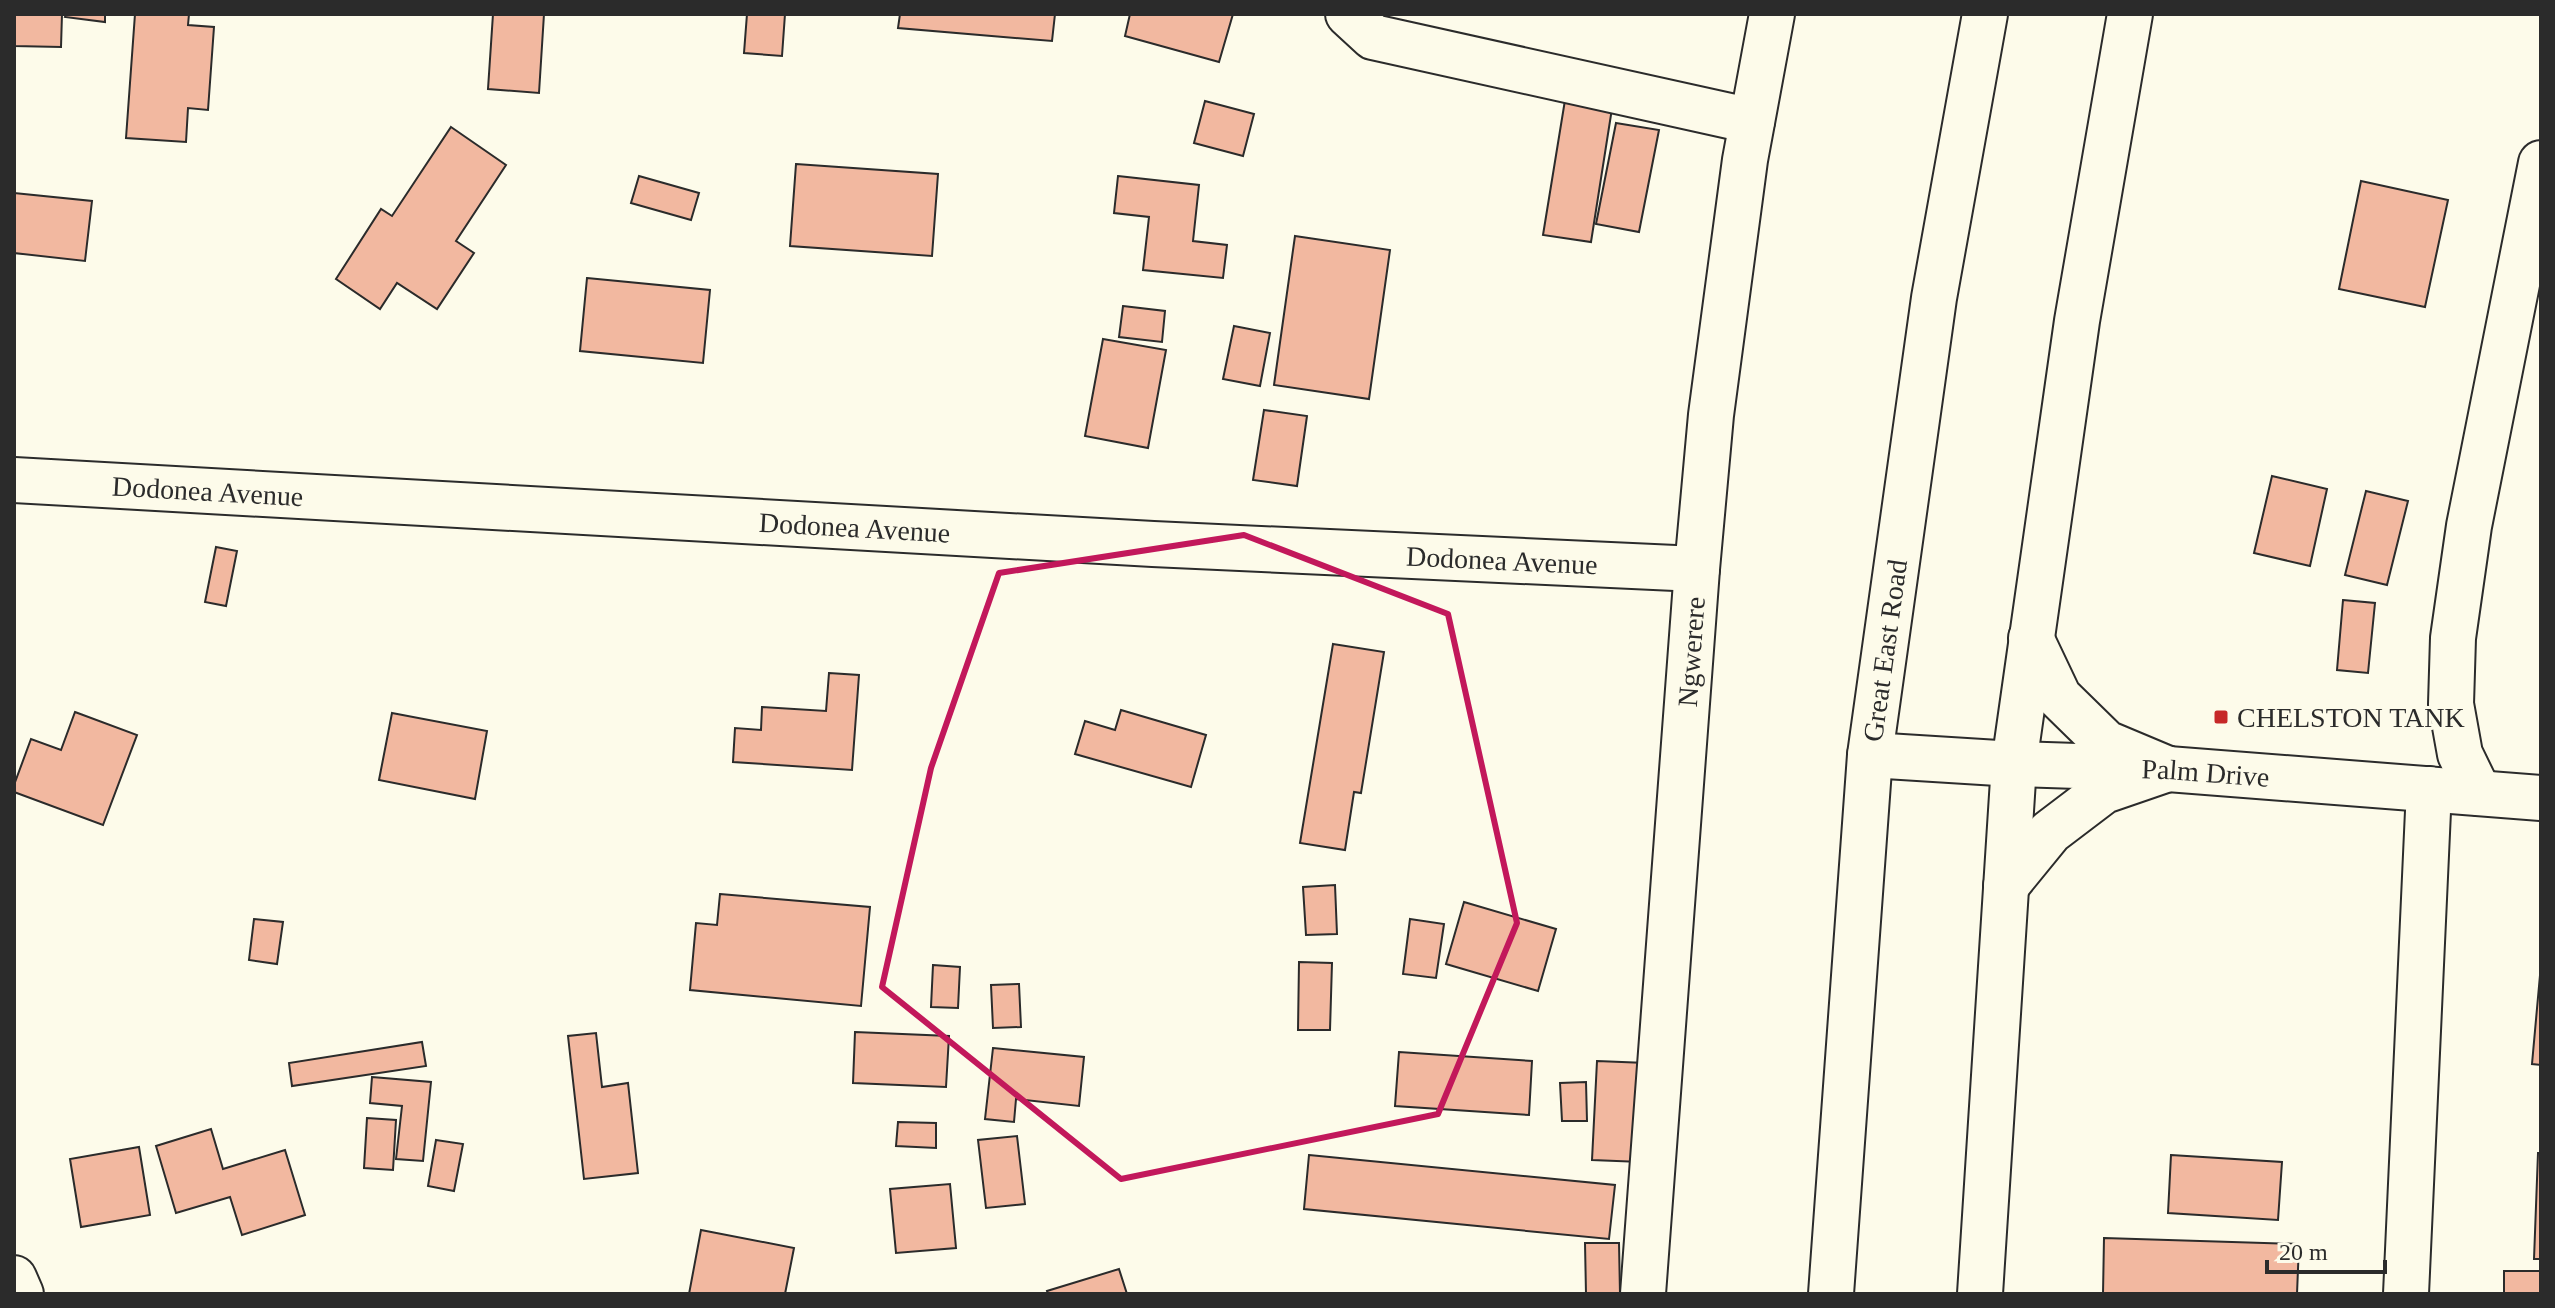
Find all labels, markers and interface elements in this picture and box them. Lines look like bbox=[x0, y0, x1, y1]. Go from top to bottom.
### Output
street label: Dodonea Avenue bbox=[111, 471, 304, 512]
street label: Dodonea Avenue bbox=[758, 507, 951, 549]
street label: Dodonea Avenue bbox=[1405, 541, 1598, 580]
street label: Great East Road bbox=[1857, 557, 1913, 744]
street label: Ngwerere bbox=[1672, 596, 1711, 708]
place label: CHELSTON TANK bbox=[2237, 702, 2465, 733]
marker: CHELSTON TANK bbox=[2212, 708, 2230, 726]
street label: Palm Drive bbox=[2141, 753, 2271, 793]
scale bar bbox=[2267, 1224, 2385, 1274]
text: 20 m bbox=[2279, 1239, 2328, 1265]

